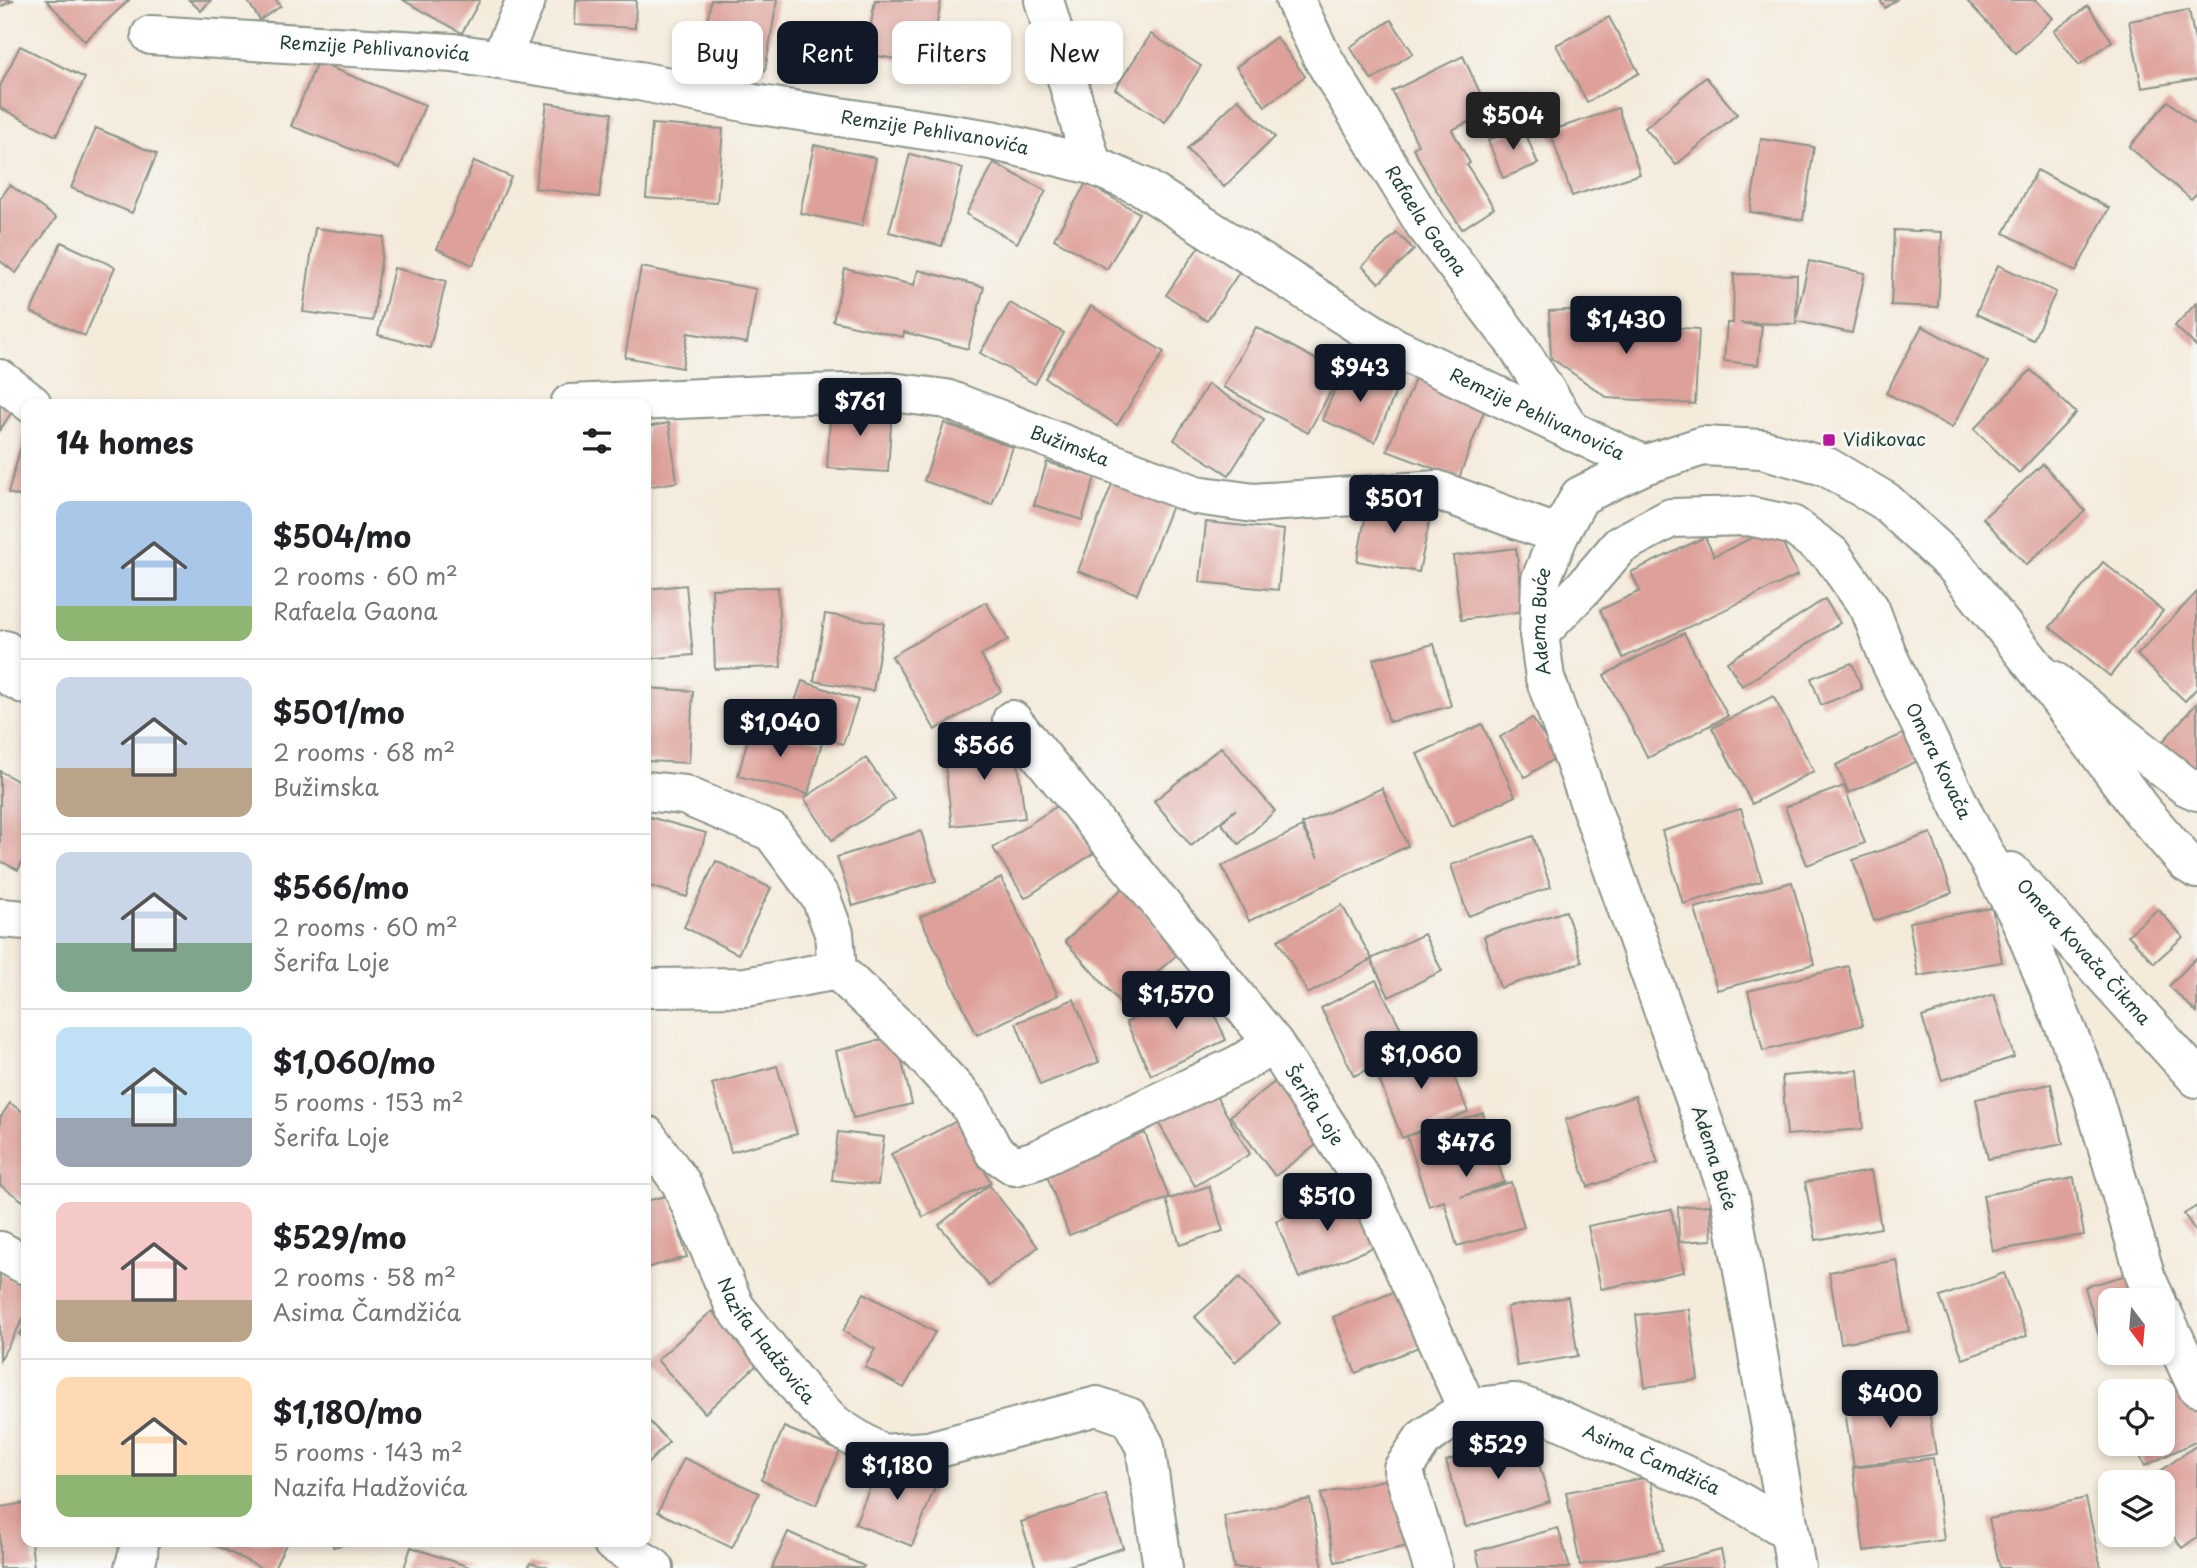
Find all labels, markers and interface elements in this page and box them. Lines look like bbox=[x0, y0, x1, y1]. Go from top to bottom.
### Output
chip: Buy bbox=[672, 21, 763, 84]
chip: Rent bbox=[777, 21, 878, 84]
chip: Filters bbox=[892, 21, 1011, 84]
chip: New bbox=[1025, 21, 1123, 84]
street label: Remzije Pehlivanovića bbox=[279, 28, 472, 67]
pin: $504 bbox=[1472, 92, 1554, 152]
text: $504 bbox=[1482, 97, 1544, 132]
street label: Remzije Pehlivanovića bbox=[839, 102, 1033, 161]
street label: Rafaela Gaona bbox=[1379, 160, 1475, 282]
pin: $1,430 bbox=[1569, 296, 1683, 356]
text: $1,430 bbox=[1586, 301, 1666, 336]
pin: $943 bbox=[1319, 344, 1401, 404]
text: $943 bbox=[1331, 349, 1389, 384]
street label: Remzije Pehlivanovića bbox=[1446, 360, 1630, 466]
pin: $761 bbox=[819, 378, 901, 438]
text: $761 bbox=[835, 383, 885, 418]
street label: Bužimska bbox=[1027, 418, 1114, 473]
text: 14 homes bbox=[56, 419, 194, 464]
icon: filters bbox=[578, 422, 616, 460]
place label: Vidikovac bbox=[1843, 425, 1926, 452]
marker: Vidikovac bbox=[1821, 432, 1837, 448]
pin: $501 bbox=[1353, 476, 1435, 535]
text: $501 bbox=[1365, 480, 1423, 515]
text: $504/mo bbox=[273, 513, 411, 558]
icon: home bbox=[112, 529, 196, 613]
text: 2 rooms · 60 m² bbox=[273, 558, 458, 593]
street label: Adema Buće bbox=[1524, 562, 1557, 677]
text: Rafaela Gaona bbox=[273, 593, 438, 628]
text: $501/mo bbox=[273, 689, 405, 734]
street label: Omera Kovača bbox=[1900, 698, 1979, 824]
pin: $1,040 bbox=[723, 700, 837, 759]
text: $1,040 bbox=[740, 704, 820, 739]
icon: home bbox=[112, 705, 196, 789]
pin: $566 bbox=[943, 722, 1025, 782]
text: $566 bbox=[954, 727, 1014, 762]
text: 2 rooms · 68 m² bbox=[273, 734, 455, 769]
text: Bužimska bbox=[273, 769, 379, 804]
text: $566/mo bbox=[273, 864, 409, 909]
street label: Omera Kovača Čikma bbox=[2011, 872, 2158, 1031]
icon: home bbox=[112, 880, 196, 964]
text: 2 rooms · 60 m² bbox=[273, 909, 458, 944]
text: Šerifa Loje bbox=[273, 944, 390, 979]
pin: $1,570 bbox=[1119, 972, 1233, 1031]
text: $1,570 bbox=[1138, 976, 1214, 1011]
pin: $1,060 bbox=[1364, 1032, 1478, 1091]
text: $1,060 bbox=[1380, 1036, 1462, 1071]
text: $1,060/mo bbox=[273, 1039, 435, 1084]
icon: home bbox=[112, 1055, 196, 1139]
street label: Šerifa Loje bbox=[1279, 1059, 1351, 1150]
text: 5 rooms · 153 m² bbox=[273, 1084, 464, 1119]
street label: Adema Buće bbox=[1686, 1102, 1745, 1214]
text: Šerifa Loje bbox=[273, 1119, 390, 1154]
pin: $476 bbox=[1425, 1120, 1507, 1179]
text: $476 bbox=[1437, 1124, 1495, 1159]
pin: $510 bbox=[1286, 1174, 1368, 1233]
text: $510 bbox=[1299, 1178, 1355, 1213]
text: $529/mo bbox=[273, 1214, 406, 1259]
icon: home bbox=[112, 1230, 196, 1314]
text: 2 rooms · 58 m² bbox=[273, 1259, 456, 1294]
street label: Nazifa Hadžovića bbox=[712, 1273, 822, 1410]
north arrow bbox=[2098, 1288, 2175, 1365]
map controls bbox=[2098, 1288, 2175, 1547]
text: Asima Čamdžića bbox=[273, 1294, 461, 1329]
pin: $400 bbox=[1849, 1370, 1931, 1430]
text: $400 bbox=[1858, 1375, 1922, 1410]
button: locate bbox=[2098, 1379, 2175, 1456]
text: $1,180/mo bbox=[273, 1389, 422, 1434]
icon: home bbox=[112, 1405, 196, 1489]
street label: Asima Čamdžića bbox=[1579, 1417, 1725, 1501]
pin: $529 bbox=[1457, 1422, 1539, 1481]
text: $529 bbox=[1469, 1426, 1527, 1461]
text: 5 rooms · 143 m² bbox=[273, 1434, 463, 1469]
pin: $1,180 bbox=[840, 1442, 954, 1502]
text: $1,180 bbox=[861, 1447, 933, 1482]
text: Nazifa Hadžovića bbox=[273, 1469, 467, 1504]
button: layers bbox=[2098, 1470, 2175, 1547]

